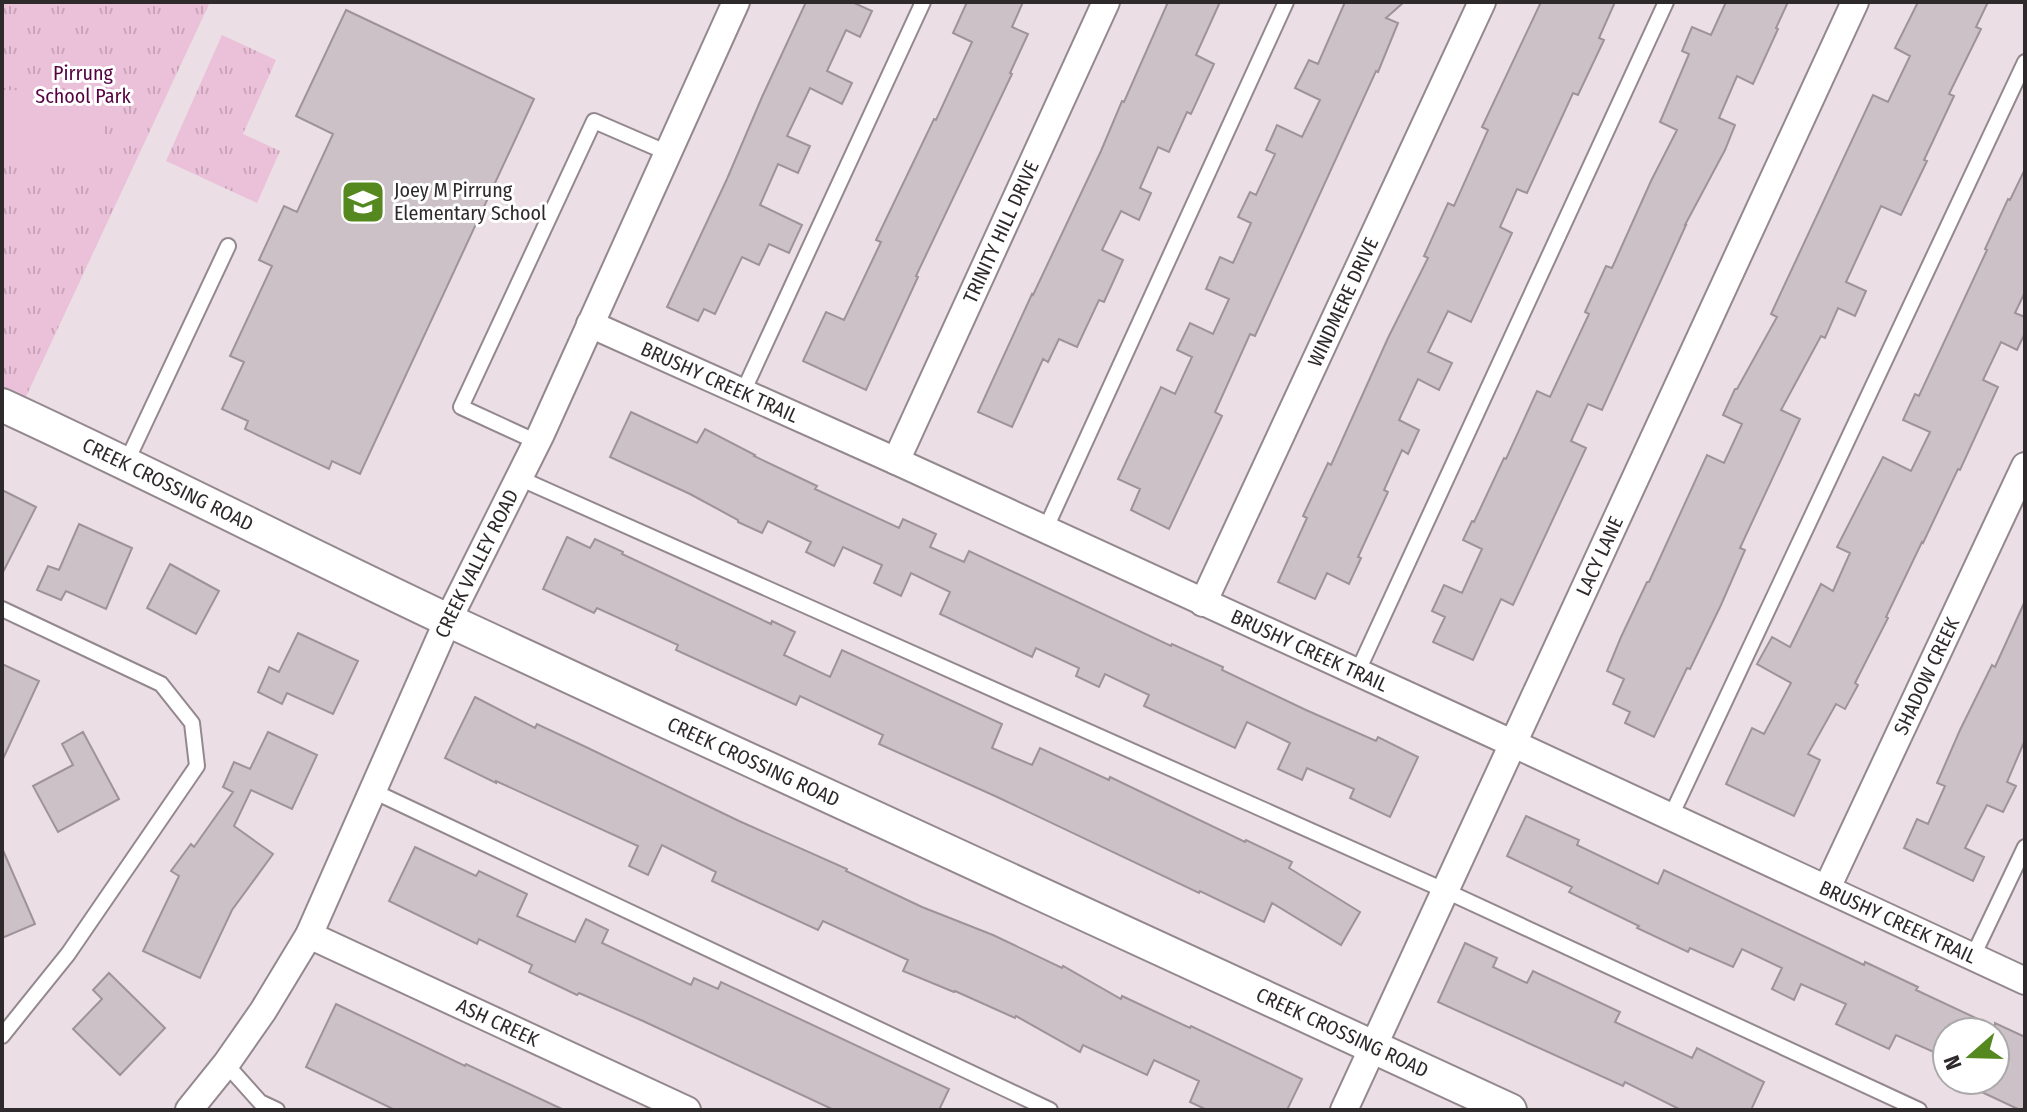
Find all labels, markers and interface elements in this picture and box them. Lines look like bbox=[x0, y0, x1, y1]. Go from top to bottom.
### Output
park label: Pirrung School Park bbox=[35, 61, 131, 108]
street label: TRINITY HILL DRIVE bbox=[958, 157, 1044, 307]
school or university icon: Joey M Pirrung Elementary School bbox=[339, 178, 387, 226]
place label: Joey M Pirrung Elementary School bbox=[394, 178, 546, 225]
street label: WINDMERE DRIVE bbox=[1302, 233, 1383, 370]
street label: BRUSHY CREEK TRAIL bbox=[637, 336, 802, 428]
street label: CREEK CROSSING ROAD bbox=[79, 433, 257, 536]
street label: CREEK VALLEY ROAD bbox=[430, 485, 523, 641]
street label: LACY LANE bbox=[1571, 513, 1628, 600]
street label: BRUSHY CREEK TRAIL bbox=[1227, 604, 1392, 697]
street label: SHADOW CREEK bbox=[1889, 613, 1964, 739]
street label: CREEK CROSSING ROAD bbox=[664, 712, 844, 812]
street label: BRUSHY CREEK TRAIL bbox=[1816, 875, 1980, 969]
street label: CREEK CROSSING ROAD bbox=[1252, 982, 1432, 1082]
street label: ASH CREEK bbox=[453, 993, 543, 1052]
north arrow bbox=[1931, 1016, 2011, 1096]
text: N bbox=[1938, 1052, 1968, 1073]

